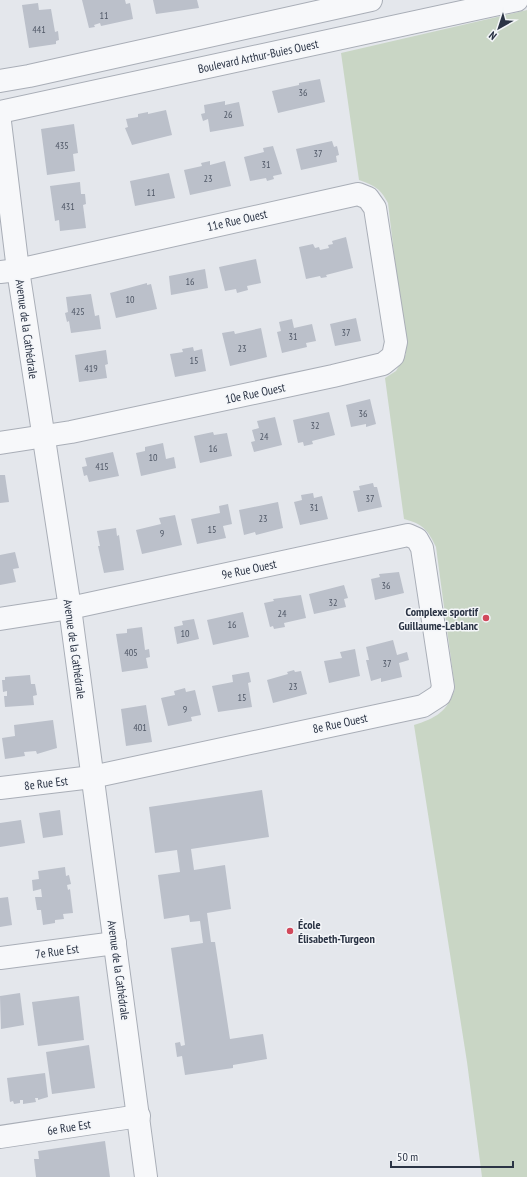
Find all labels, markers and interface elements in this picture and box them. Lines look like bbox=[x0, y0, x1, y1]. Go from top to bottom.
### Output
north arrow bbox=[479, 8, 519, 48]
house number: 11 bbox=[100, 9, 109, 22]
house number: 441 bbox=[32, 23, 46, 36]
text: N bbox=[486, 28, 499, 43]
street label: Boulevard Arthur-Buies Ouest bbox=[196, 36, 320, 76]
house number: 36 bbox=[299, 86, 308, 99]
house number: 26 bbox=[224, 108, 233, 121]
house number: 435 bbox=[55, 139, 69, 152]
house number: 37 bbox=[314, 147, 323, 160]
house number: 31 bbox=[262, 158, 271, 171]
house number: 23 bbox=[204, 172, 213, 185]
house number: 11 bbox=[147, 186, 156, 199]
house number: 431 bbox=[61, 200, 75, 213]
street label: 11e Rue Ouest bbox=[206, 206, 269, 234]
house number: 16 bbox=[186, 275, 195, 288]
street label: Avenue de la Cathédrale bbox=[13, 278, 41, 380]
house number: 10 bbox=[126, 293, 135, 306]
house number: 425 bbox=[71, 305, 85, 318]
house number: 37 bbox=[342, 326, 351, 339]
house number: 31 bbox=[289, 330, 298, 343]
house number: 23 bbox=[238, 342, 247, 355]
house number: 15 bbox=[190, 354, 199, 367]
house number: 419 bbox=[84, 362, 98, 375]
street label: 10e Rue Ouest bbox=[224, 379, 287, 407]
house number: 36 bbox=[359, 407, 368, 420]
house number: 32 bbox=[311, 419, 320, 432]
house number: 24 bbox=[260, 430, 269, 443]
house number: 16 bbox=[209, 442, 218, 455]
house number: 10 bbox=[149, 451, 158, 464]
house number: 415 bbox=[95, 460, 109, 473]
house number: 37 bbox=[366, 492, 375, 505]
house number: 31 bbox=[310, 501, 319, 514]
house number: 23 bbox=[259, 512, 268, 525]
house number: 15 bbox=[208, 523, 217, 536]
house number: 9 bbox=[160, 527, 164, 540]
street label: 9e Rue Ouest bbox=[220, 556, 278, 582]
house number: 36 bbox=[382, 579, 391, 592]
house number: 32 bbox=[329, 596, 338, 609]
street label: Avenue de la Cathédrale bbox=[61, 598, 89, 700]
place label: Complexe sportif Guillaume-Leblanc bbox=[398, 604, 479, 633]
house number: 24 bbox=[278, 607, 287, 620]
marker: Complexe sportif Guillaume-Leblanc bbox=[481, 613, 491, 623]
house number: 16 bbox=[228, 618, 237, 631]
house number: 10 bbox=[181, 627, 190, 640]
house number: 405 bbox=[124, 646, 138, 659]
house number: 37 bbox=[383, 657, 392, 670]
house number: 23 bbox=[289, 680, 298, 693]
house number: 15 bbox=[238, 691, 247, 704]
house number: 9 bbox=[183, 703, 187, 716]
street label: 8e Rue Ouest bbox=[311, 710, 369, 736]
house number: 401 bbox=[133, 721, 147, 734]
street label: 8e Rue Est bbox=[23, 773, 69, 793]
place label: École Élisabeth-Turgeon bbox=[298, 917, 375, 946]
street label: Avenue de la Cathédrale bbox=[105, 919, 133, 1021]
marker: École Élisabeth-Turgeon bbox=[285, 926, 295, 936]
street label: 7e Rue Est bbox=[34, 940, 80, 961]
street label: 6e Rue Est bbox=[46, 1116, 93, 1138]
scale bar bbox=[391, 1143, 513, 1169]
text: 50 m bbox=[397, 1149, 418, 1164]

